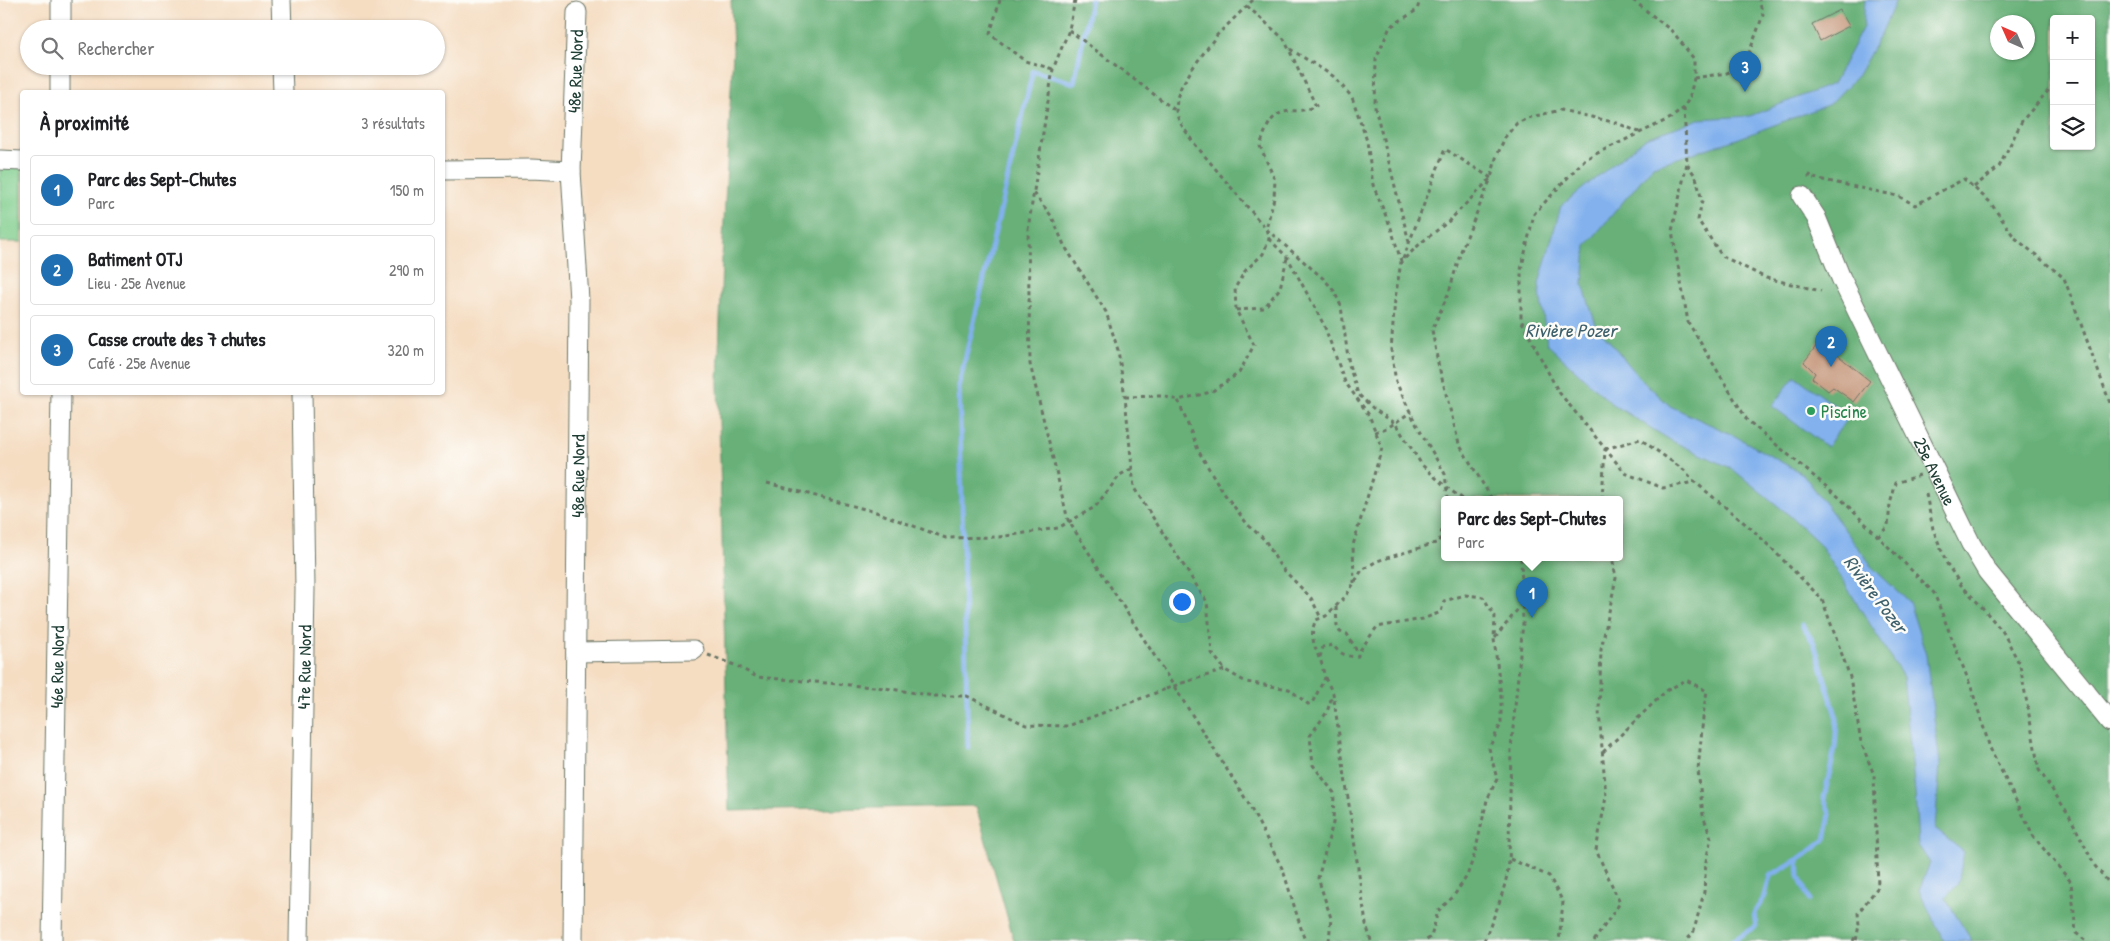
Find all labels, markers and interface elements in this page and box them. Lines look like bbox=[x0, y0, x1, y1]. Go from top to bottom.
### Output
north arrow bbox=[1990, 15, 2035, 60]
map controls bbox=[2050, 15, 2095, 150]
button: + bbox=[2050, 15, 2095, 60]
search box bbox=[20, 20, 445, 75]
street label: 48e Rue Nord bbox=[561, 29, 589, 113]
icon: search bbox=[38, 34, 66, 62]
text: Rechercher bbox=[78, 35, 155, 61]
pin: 3 bbox=[1729, 51, 1761, 92]
button: − bbox=[2050, 60, 2095, 105]
button: layers bbox=[2050, 105, 2095, 150]
text: À proximité bbox=[40, 108, 129, 137]
text: 3 résultats bbox=[361, 112, 425, 134]
text: Parc des Sept-Chutes bbox=[88, 166, 236, 192]
text: 1 bbox=[54, 179, 60, 201]
text: 150 m bbox=[390, 179, 424, 201]
text: Parc bbox=[88, 192, 114, 214]
text: Batiment OTJ bbox=[88, 246, 182, 272]
text: 2 bbox=[53, 259, 61, 281]
text: 290 m bbox=[389, 259, 424, 281]
text: Lieu · 25e Avenue bbox=[88, 272, 186, 294]
water label: Rivière Pozer bbox=[1525, 317, 1619, 343]
text: Casse croute des 7 chutes bbox=[88, 326, 266, 352]
pin: 2 bbox=[1815, 326, 1847, 367]
text: 3 bbox=[53, 339, 61, 361]
text: 320 m bbox=[388, 339, 424, 361]
text: Café · 25e Avenue bbox=[88, 352, 191, 374]
place label: Piscine bbox=[1821, 399, 1867, 424]
marker: Piscine bbox=[1805, 405, 1817, 417]
street label: 25e Avenue bbox=[1908, 433, 1963, 509]
street label: 48e Rue Nord bbox=[564, 434, 590, 518]
popup bbox=[1441, 496, 1623, 561]
text: Parc des Sept-Chutes bbox=[1458, 505, 1606, 531]
text: Parc bbox=[1458, 531, 1484, 553]
water label: Rivière Pozer bbox=[1838, 550, 1915, 640]
pin: 1 bbox=[1516, 577, 1548, 618]
your location bbox=[1169, 589, 1195, 615]
street label: 46e Rue Nord bbox=[43, 625, 70, 709]
street label: 47e Rue Nord bbox=[290, 625, 317, 709]

